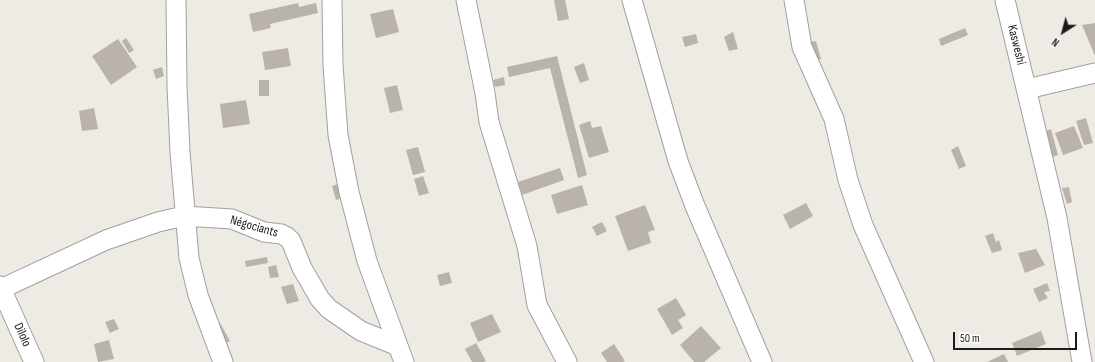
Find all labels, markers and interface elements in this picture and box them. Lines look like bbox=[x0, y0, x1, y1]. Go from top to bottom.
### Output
north arrow bbox=[1043, 12, 1083, 52]
street label: Kasweshi bbox=[1004, 23, 1028, 67]
text: N bbox=[1049, 35, 1062, 49]
street label: Négociants bbox=[228, 213, 280, 241]
street label: Dilolo bbox=[10, 321, 34, 349]
scale bar bbox=[955, 324, 1079, 350]
text: 50 m bbox=[960, 331, 980, 346]

